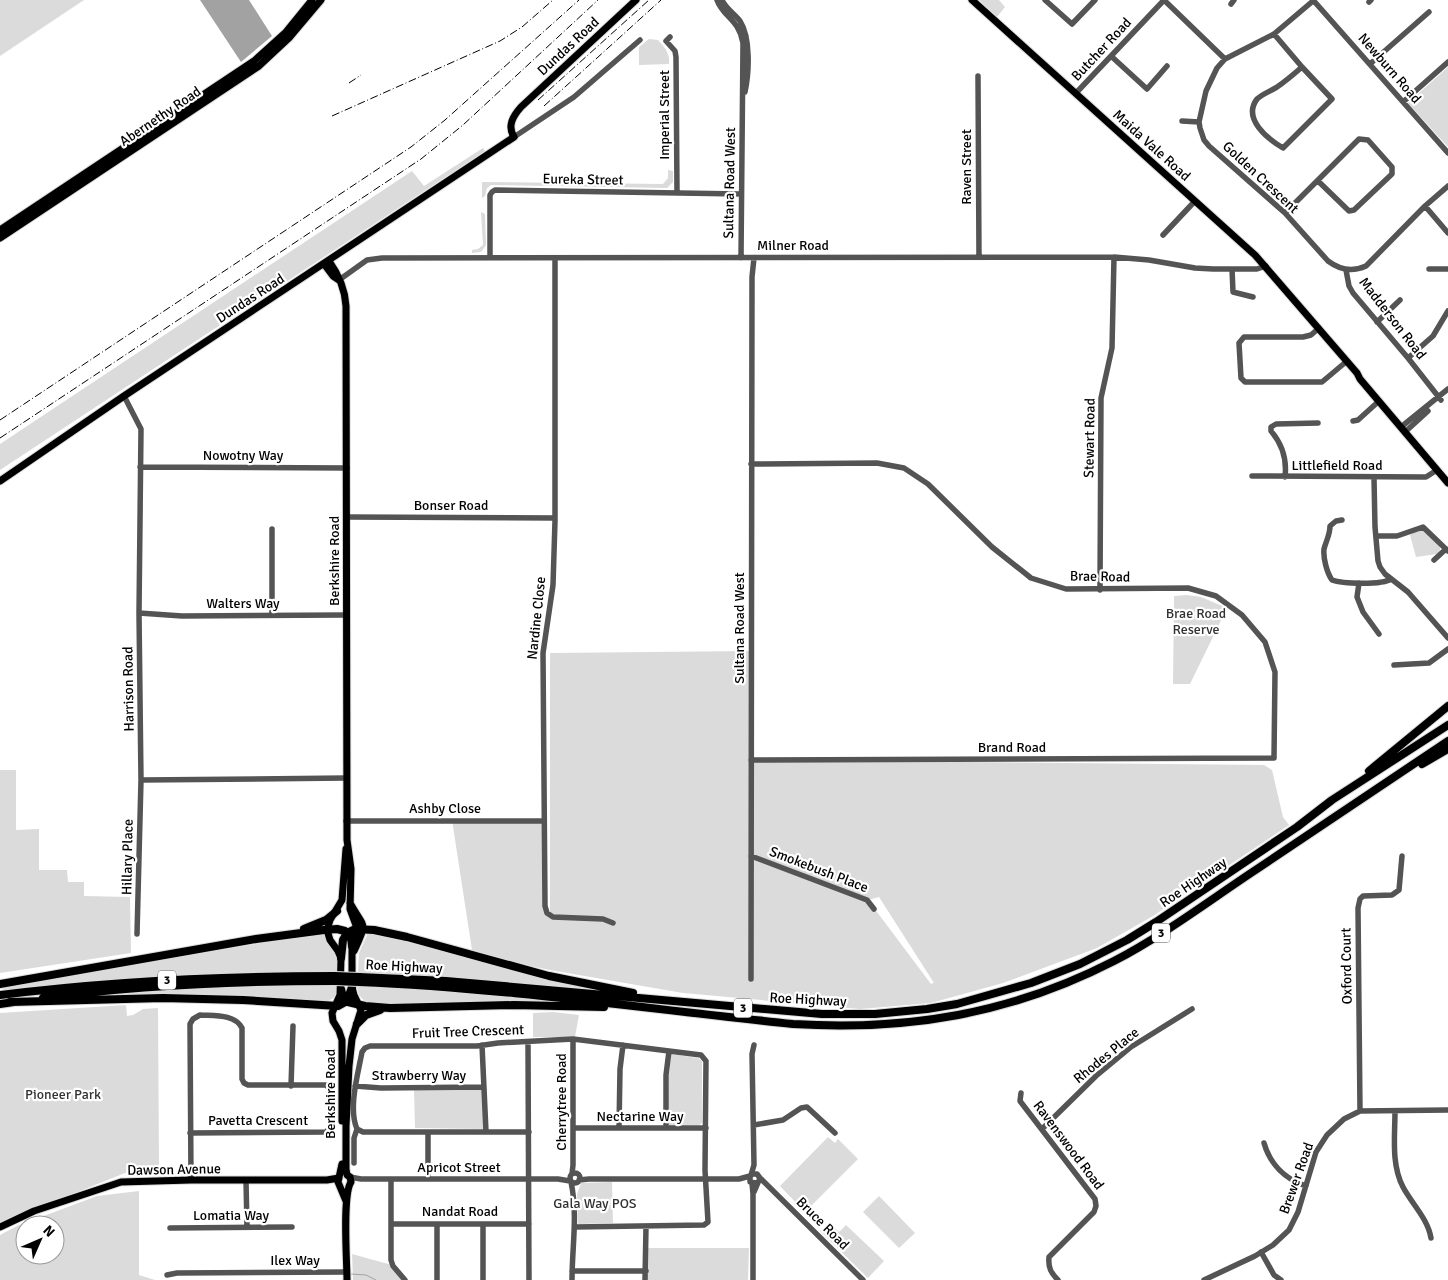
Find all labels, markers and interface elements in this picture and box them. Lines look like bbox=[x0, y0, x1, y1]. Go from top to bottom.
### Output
street label: Dundas Road bbox=[534, 14, 603, 79]
street label: Butcher Road bbox=[1068, 14, 1135, 85]
street label: Newburn Road bbox=[1355, 30, 1425, 107]
street label: Imperial Street bbox=[656, 70, 673, 160]
street label: Abernethy Road bbox=[116, 83, 204, 150]
street label: Maida Vale Road bbox=[1109, 106, 1194, 185]
street label: Sultana Road West bbox=[720, 127, 739, 239]
street label: Raven Street bbox=[958, 129, 975, 205]
street label: Golden Crescent bbox=[1219, 138, 1302, 217]
street label: Eureka Street bbox=[542, 170, 624, 189]
street label: Milner Road bbox=[757, 237, 829, 254]
street label: Dundas Road bbox=[213, 270, 288, 327]
street label: Madderson Road bbox=[1355, 274, 1430, 363]
street label: Stewart Road bbox=[1080, 398, 1099, 478]
street label: Nowotny Way bbox=[203, 447, 284, 464]
street label: Littlefield Road bbox=[1291, 457, 1383, 474]
street label: Bonser Road bbox=[414, 497, 488, 514]
street label: Berkshire Road bbox=[326, 516, 343, 606]
street label: Brae Road bbox=[1070, 567, 1130, 586]
street label: Sultana Road West bbox=[731, 572, 748, 684]
street label: Nardine Close bbox=[524, 576, 549, 660]
street label: Walters Way bbox=[206, 595, 280, 612]
park label: Brae Road Reserve bbox=[1166, 605, 1226, 638]
street label: Harrison Road bbox=[119, 646, 138, 732]
street label: Brand Road bbox=[978, 739, 1046, 756]
street label: Ashby Close bbox=[409, 800, 481, 817]
street label: Hillary Place bbox=[118, 819, 137, 895]
street label: Smokebush Place bbox=[767, 843, 871, 896]
street label: Roe Highway bbox=[1157, 854, 1230, 911]
road number: 3 bbox=[1152, 924, 1170, 942]
street label: Oxford Court bbox=[1337, 927, 1356, 1004]
street label: Roe Highway bbox=[365, 956, 443, 977]
road number: 3 bbox=[158, 970, 176, 990]
street label: Roe Highway bbox=[769, 989, 847, 1010]
road number: 3 bbox=[734, 998, 752, 1018]
street label: Fruit Tree Crescent bbox=[412, 1021, 524, 1042]
street label: Rhodes Place bbox=[1070, 1024, 1143, 1087]
street label: Berkshire Road bbox=[322, 1049, 339, 1139]
street label: Cherrytree Road bbox=[553, 1053, 570, 1151]
street label: Strawberry Way bbox=[372, 1067, 467, 1084]
park label: Pioneer Park bbox=[25, 1086, 101, 1103]
street label: Ravenswood Road bbox=[1030, 1097, 1108, 1193]
street label: Nectarine Way bbox=[597, 1108, 684, 1125]
street label: Pavetta Crescent bbox=[208, 1112, 308, 1129]
street label: Brewer Road bbox=[1276, 1140, 1317, 1216]
street label: Apricot Street bbox=[417, 1159, 501, 1176]
street label: Dawson Avenue bbox=[127, 1160, 221, 1179]
street label: Bruce Road bbox=[793, 1193, 853, 1253]
park label: Gala Way POS bbox=[553, 1195, 637, 1212]
street label: Nandat Road bbox=[422, 1203, 498, 1220]
street label: Lomatia Way bbox=[193, 1207, 270, 1224]
north arrow bbox=[15, 1215, 65, 1265]
text: N bbox=[39, 1222, 58, 1241]
street label: Ilex Way bbox=[270, 1252, 320, 1269]

